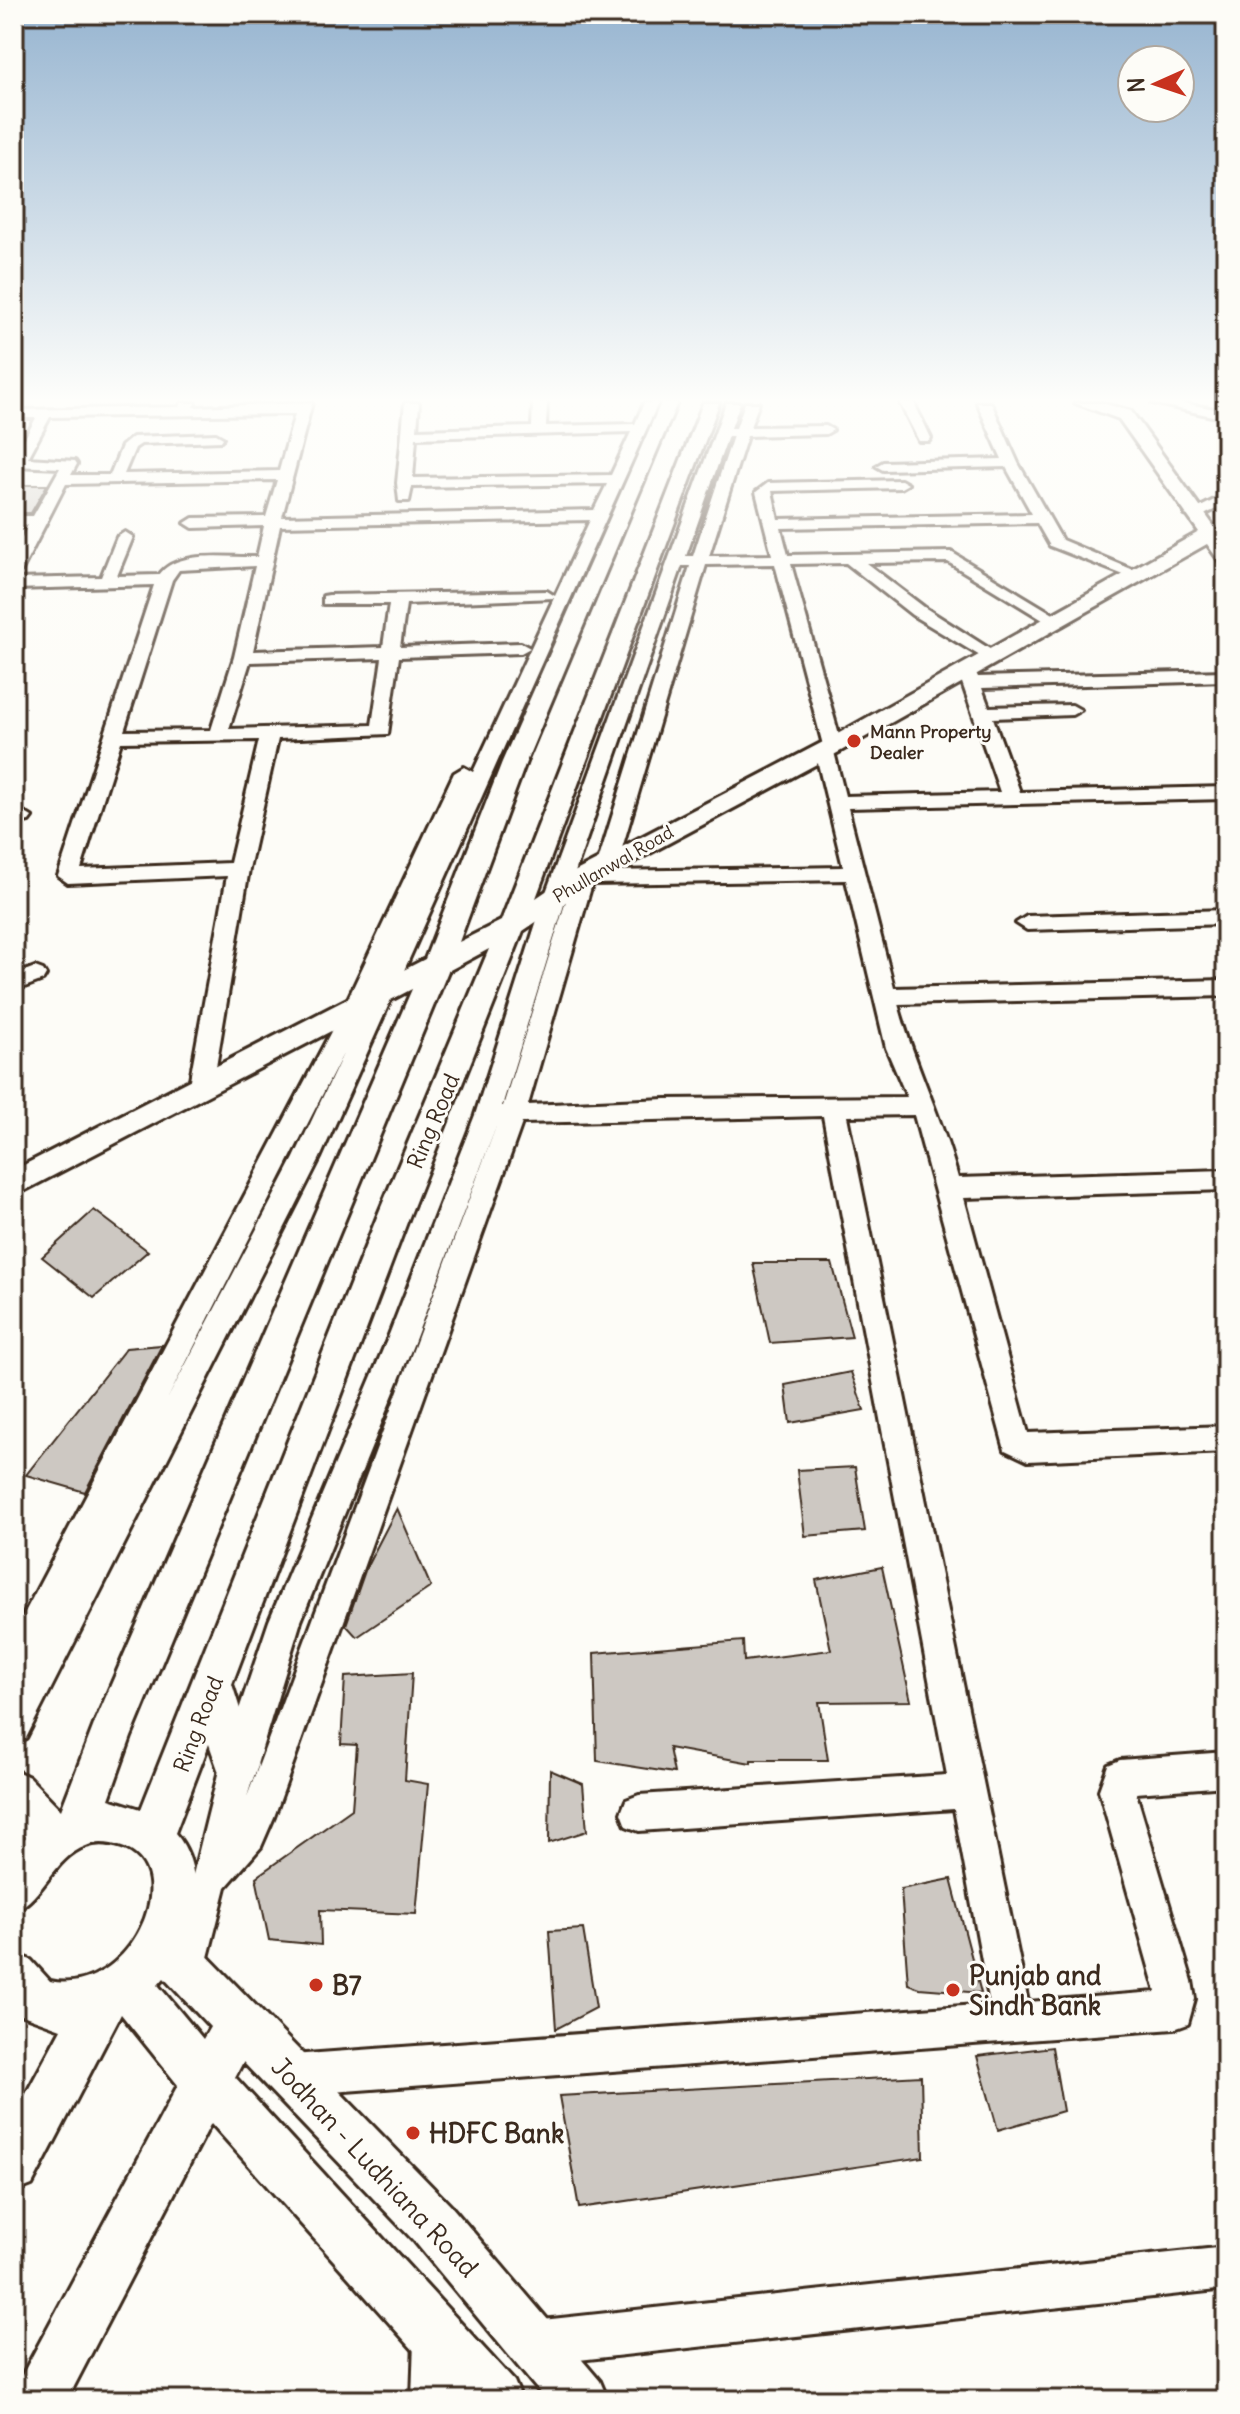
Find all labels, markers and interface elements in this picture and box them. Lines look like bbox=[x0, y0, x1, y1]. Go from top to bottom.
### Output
north arrow bbox=[1116, 44, 1196, 124]
text: N bbox=[1122, 77, 1150, 93]
place label: Mann Property Dealer bbox=[870, 720, 992, 764]
marker: Mann Property Dealer bbox=[845, 732, 863, 750]
street label: Phullanwal Road bbox=[549, 820, 678, 908]
street label: Ring Road bbox=[400, 1069, 466, 1173]
street label: Ring Road bbox=[167, 1672, 229, 1776]
place label: Punjab and Sindh Bank bbox=[969, 1959, 1101, 2022]
place label: B7 bbox=[332, 1969, 362, 2002]
marker: B7 bbox=[307, 1976, 325, 1994]
marker: Punjab and Sindh Bank bbox=[944, 1981, 962, 1999]
street label: Jodhan - Ludhiana Road bbox=[265, 2050, 485, 2284]
place label: HDFC Bank bbox=[429, 2117, 564, 2150]
marker: HDFC Bank bbox=[404, 2124, 422, 2142]

